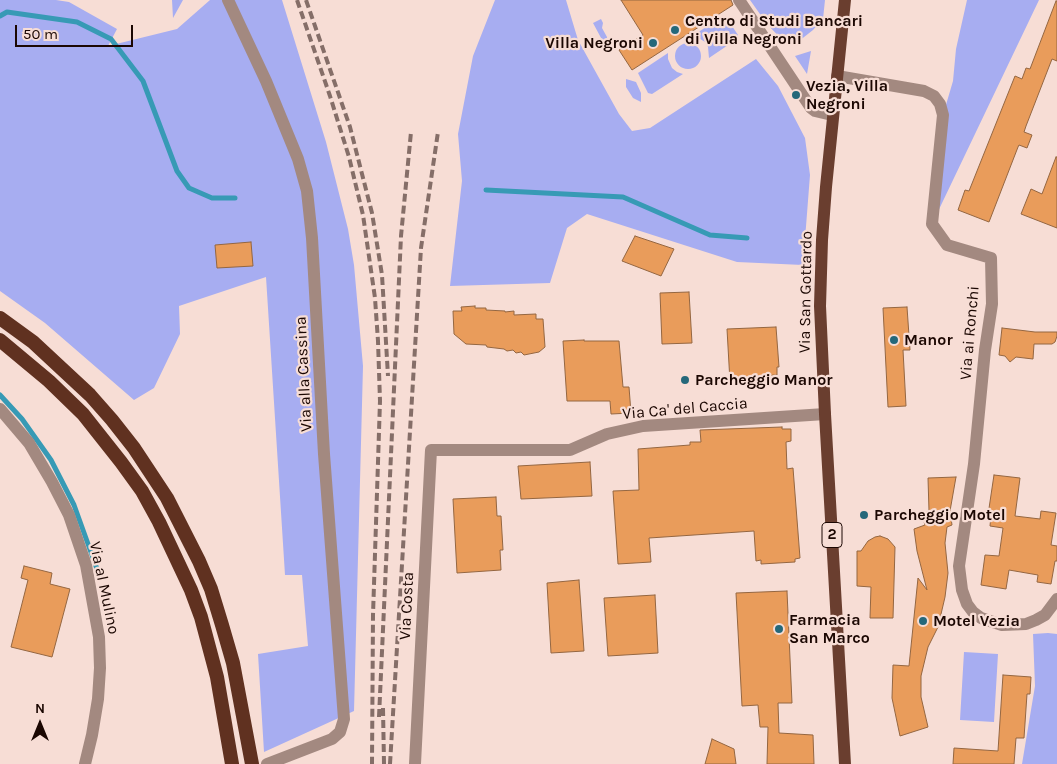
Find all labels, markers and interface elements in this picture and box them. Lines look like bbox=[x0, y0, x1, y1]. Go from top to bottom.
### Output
place label: Centro di Studi Bancari di Villa Negroni bbox=[685, 11, 863, 49]
scale bar bbox=[18, 15, 135, 47]
marker: Centro di Studi Bancari di Villa Negroni bbox=[669, 24, 681, 36]
text: 50 m bbox=[23, 25, 58, 43]
place label: Villa Negroni bbox=[545, 33, 643, 53]
marker: Villa Negroni bbox=[647, 37, 659, 49]
place label: Vezia, Villa Negroni bbox=[806, 76, 888, 114]
marker: Vezia, Villa Negroni bbox=[790, 89, 802, 101]
street label: Via San Gottardo bbox=[795, 231, 817, 353]
street label: Via ai Ronchi bbox=[956, 285, 984, 381]
street label: Via alla Cassina bbox=[291, 316, 317, 432]
place label: Manor bbox=[904, 330, 953, 350]
marker: Manor bbox=[888, 334, 900, 346]
place label: Parcheggio Manor bbox=[695, 370, 832, 390]
marker: Parcheggio Manor bbox=[679, 374, 691, 386]
street label: Via Ca' del Caccia bbox=[622, 394, 748, 424]
place label: Parcheggio Motel bbox=[874, 505, 1006, 525]
marker: Parcheggio Motel bbox=[858, 509, 870, 521]
road number: 2 bbox=[822, 522, 842, 548]
street label: Via al Mulino bbox=[85, 540, 123, 636]
street label: Via Costa bbox=[396, 571, 418, 641]
place label: Farmacia San Marco bbox=[789, 610, 870, 648]
place label: Motel Vezia bbox=[933, 611, 1020, 631]
marker: Motel Vezia bbox=[917, 615, 929, 627]
marker: Farmacia San Marco bbox=[773, 623, 785, 635]
north arrow bbox=[15, 699, 65, 749]
text: N bbox=[35, 700, 45, 717]

